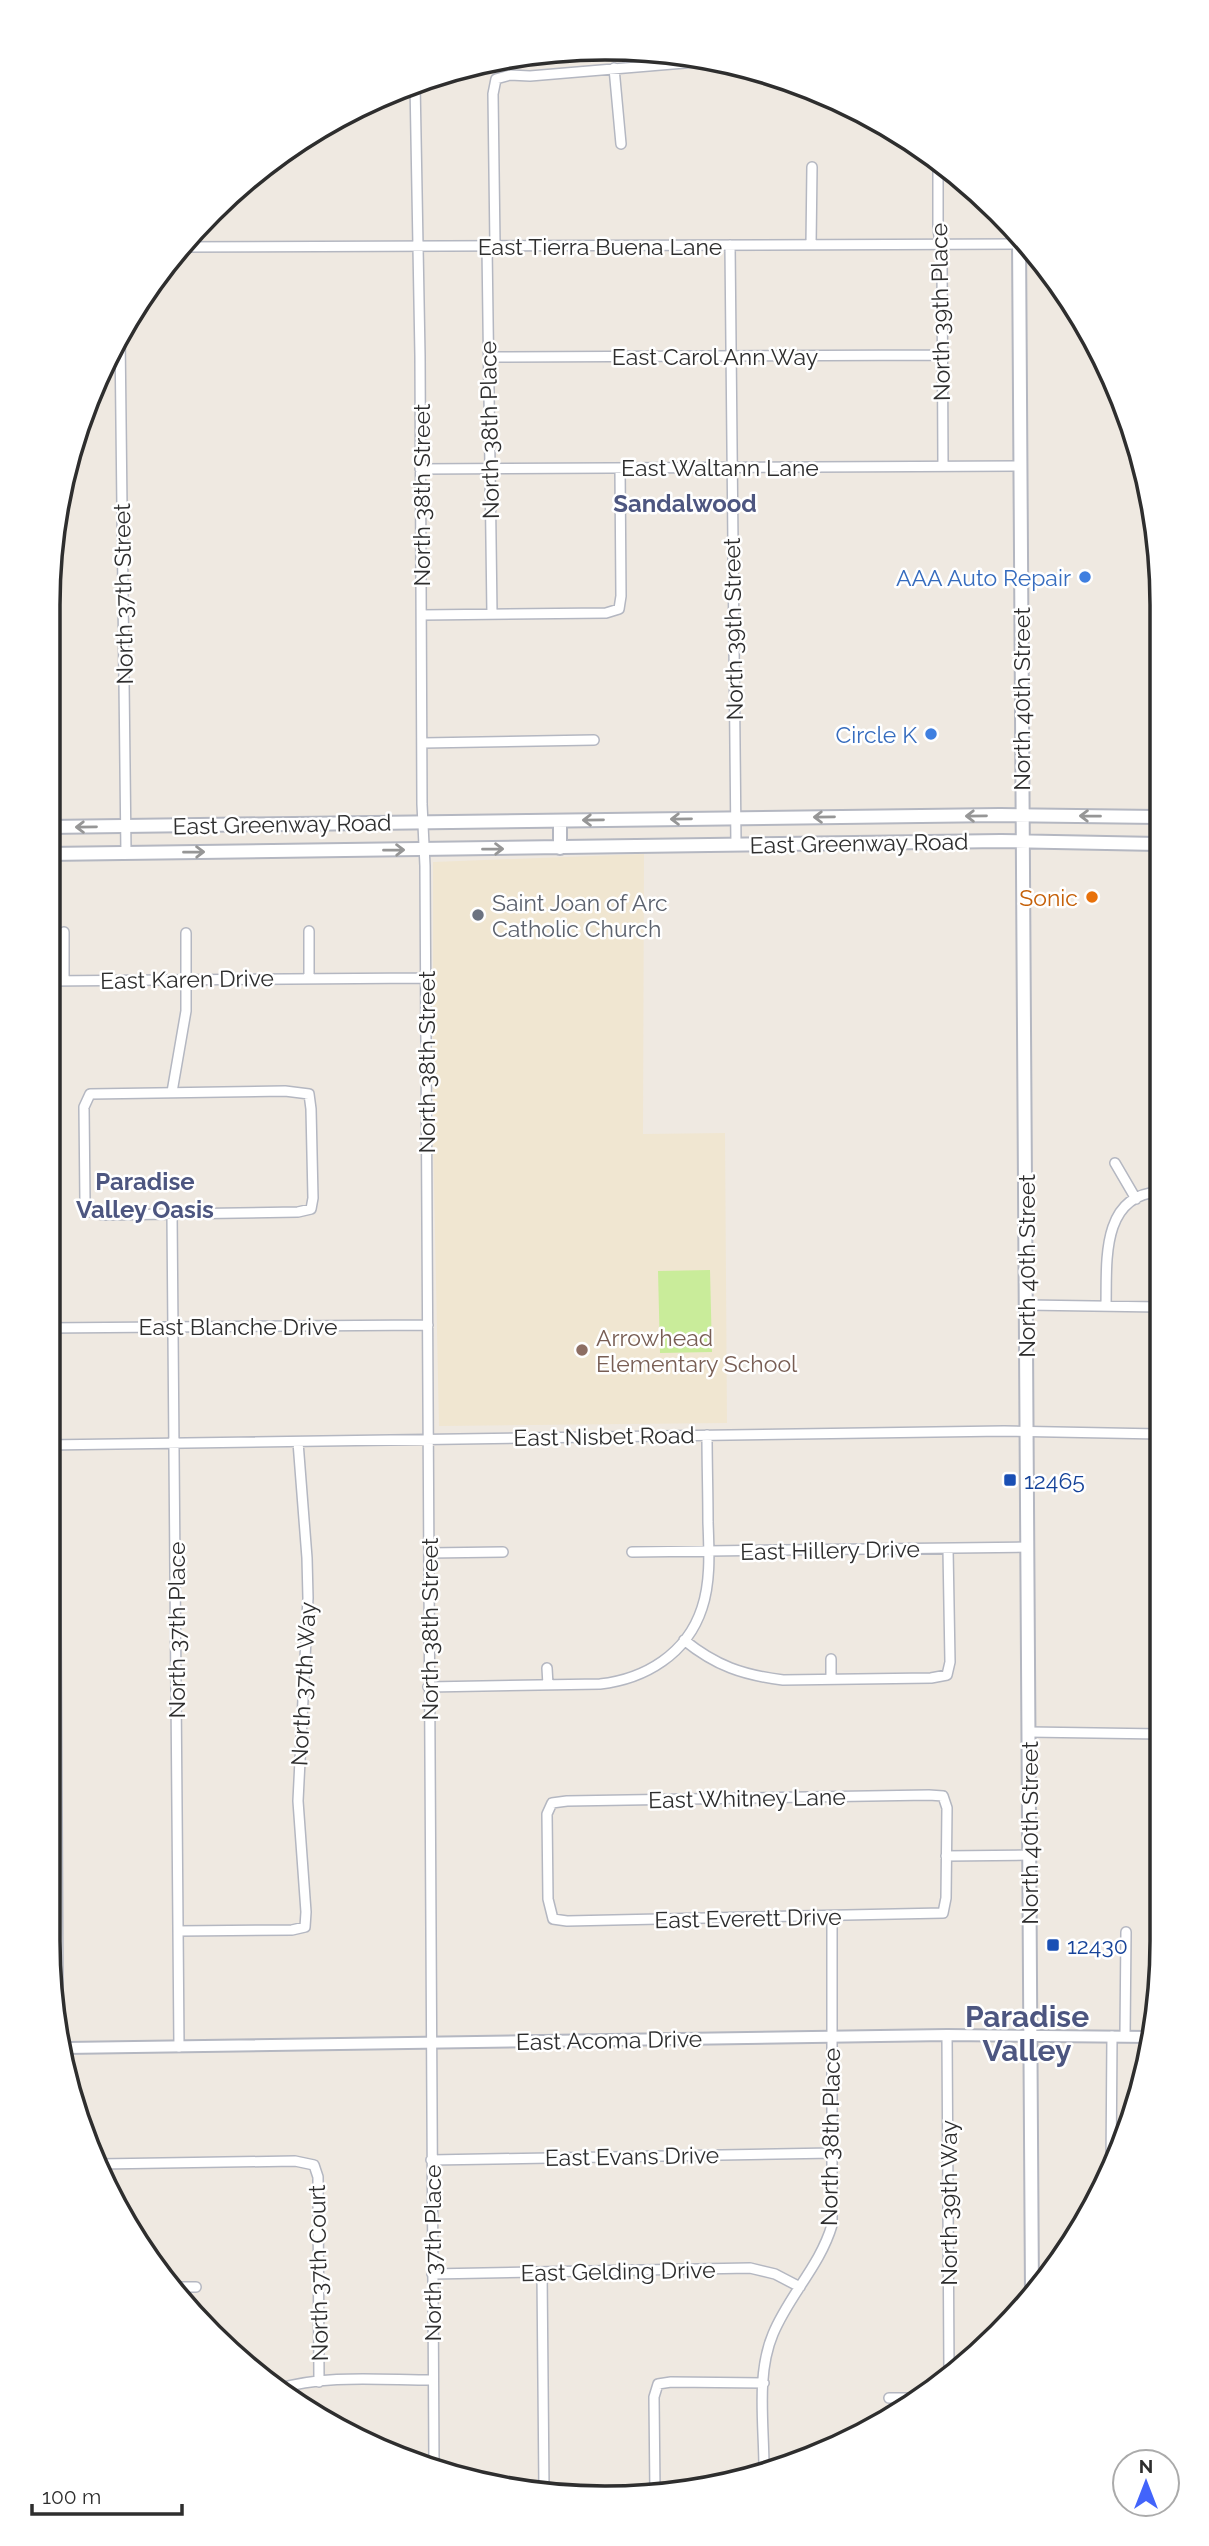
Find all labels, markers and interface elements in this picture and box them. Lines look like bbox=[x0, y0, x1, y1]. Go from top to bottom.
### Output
street label: North 39th Place bbox=[925, 223, 955, 401]
street label: East Tierra Buena Lane bbox=[478, 233, 722, 260]
street label: North 38th Place bbox=[474, 341, 504, 519]
street label: East Carol Ann Way bbox=[612, 343, 818, 370]
street label: North 38th Street bbox=[408, 403, 435, 586]
street label: East Waltann Lane bbox=[621, 454, 819, 481]
district label: Sandalwood bbox=[613, 489, 757, 518]
street label: North 37th Street bbox=[108, 503, 138, 685]
street label: North 39th Street bbox=[718, 537, 748, 721]
place label: AAA Auto Repair bbox=[896, 564, 1071, 591]
marker: AAA Auto Repair bbox=[1077, 569, 1093, 585]
street label: North 40th Street bbox=[1008, 607, 1035, 791]
place label: Circle K bbox=[835, 721, 917, 748]
marker: Circle K bbox=[923, 726, 939, 742]
street label: East Greenway Road bbox=[172, 809, 392, 839]
one-way arrow bbox=[964, 809, 987, 822]
one-way arrow bbox=[1079, 809, 1102, 823]
one-way arrow bbox=[812, 810, 835, 824]
one-way arrow bbox=[670, 812, 693, 826]
one-way arrow bbox=[582, 813, 605, 827]
one-way arrow bbox=[74, 820, 97, 834]
street label: East Greenway Road bbox=[749, 828, 969, 858]
one-way arrow bbox=[481, 842, 504, 856]
one-way arrow bbox=[382, 843, 405, 857]
one-way arrow bbox=[182, 845, 205, 859]
place label: Sonic bbox=[1019, 884, 1078, 911]
place label: Saint Joan of Arc Catholic Church bbox=[492, 889, 668, 942]
marker: Sonic bbox=[1084, 889, 1100, 905]
marker: Saint Joan of Arc Catholic Church bbox=[470, 907, 486, 923]
street label: East Karen Drive bbox=[100, 964, 274, 994]
street label: North 38th Street bbox=[413, 970, 440, 1153]
district label: Paradise Valley Oasis bbox=[76, 1167, 214, 1224]
street label: North 40th Street bbox=[1013, 1174, 1040, 1358]
street label: East Blanche Drive bbox=[139, 1313, 337, 1340]
place label: Arrowhead Elementary School bbox=[596, 1324, 798, 1377]
marker: Arrowhead Elementary School bbox=[574, 1342, 590, 1358]
street label: East Nisbet Road bbox=[513, 1421, 695, 1451]
place label: 12465 bbox=[1024, 1467, 1085, 1494]
marker: 12465 bbox=[1002, 1472, 1018, 1488]
street label: East Hillery Drive bbox=[740, 1535, 920, 1565]
street label: North 38th Street bbox=[416, 1537, 443, 1720]
street label: North 37th Place bbox=[163, 1542, 190, 1718]
street label: North 37th Way bbox=[285, 1601, 321, 1767]
street label: North 40th Street bbox=[1016, 1741, 1043, 1925]
street label: East Whitney Lane bbox=[648, 1783, 846, 1813]
street label: East Everett Drive bbox=[654, 1903, 842, 1933]
place label: 12430 bbox=[1067, 1932, 1128, 1959]
marker: 12430 bbox=[1045, 1937, 1061, 1953]
district label: Paradise Valley bbox=[965, 1999, 1089, 2068]
street label: East Acoma Drive bbox=[516, 2025, 702, 2055]
street label: North 38th Place bbox=[815, 2048, 845, 2226]
street label: North 39th Way bbox=[935, 2120, 962, 2286]
street label: East Evans Drive bbox=[545, 2141, 719, 2171]
street label: North 37th Place bbox=[419, 2165, 446, 2341]
street label: North 37th Court bbox=[303, 2184, 333, 2362]
street label: East Gelding Drive bbox=[520, 2256, 716, 2286]
north arrow bbox=[1111, 2448, 1181, 2518]
text: N bbox=[1139, 2455, 1153, 2477]
scale bar bbox=[32, 2472, 182, 2516]
text: 100 m bbox=[42, 2484, 101, 2509]

